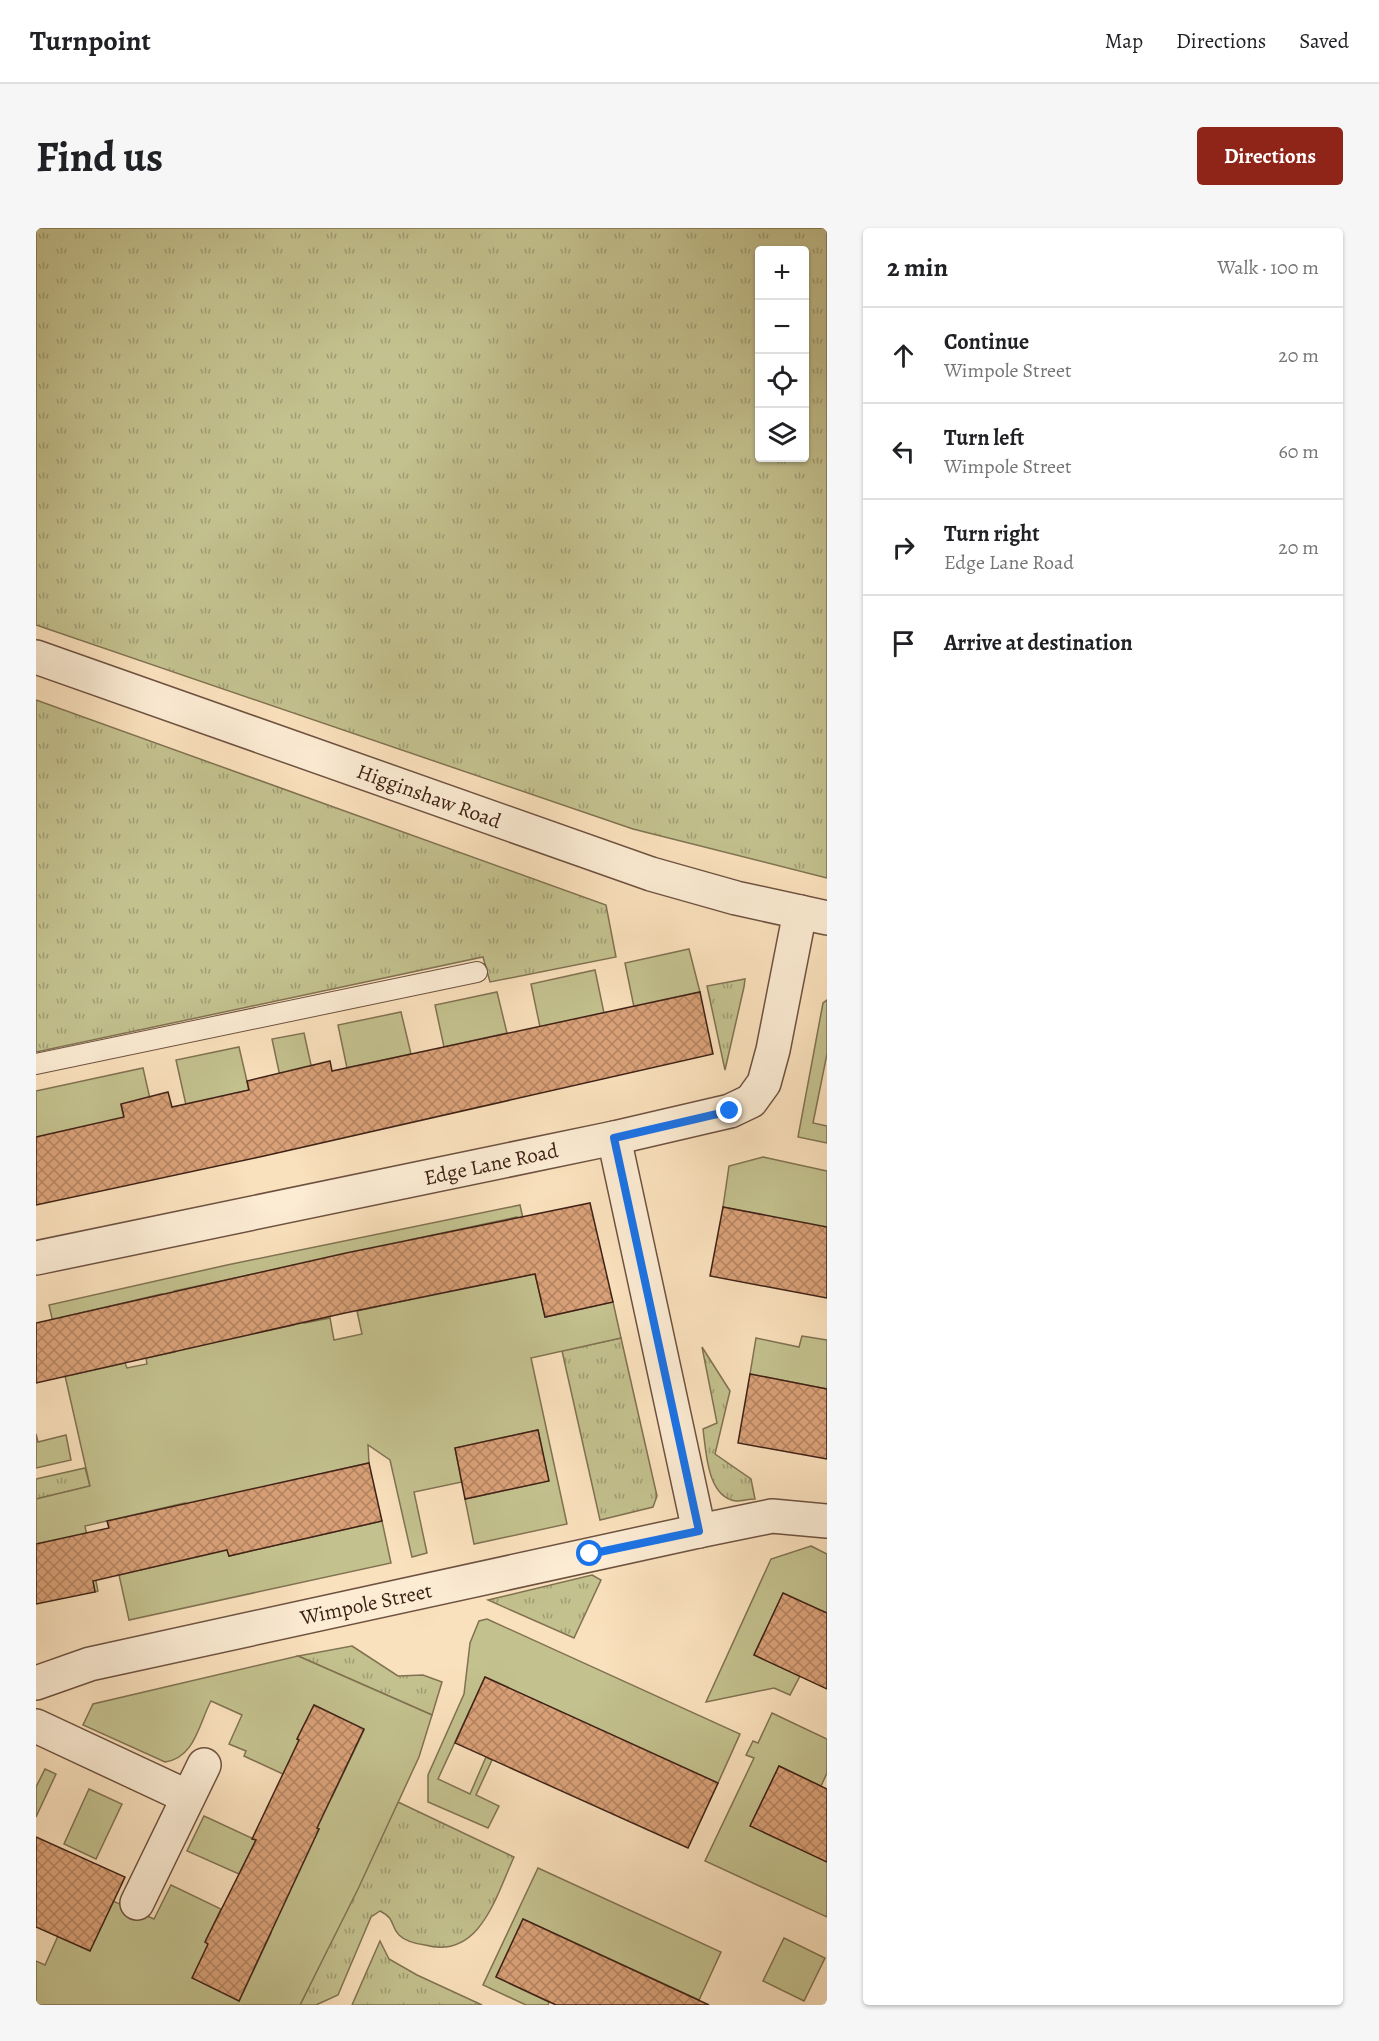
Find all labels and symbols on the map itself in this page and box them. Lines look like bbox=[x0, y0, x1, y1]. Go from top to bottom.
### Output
street label: Higginshaw Road bbox=[353, 757, 506, 835]
route end bbox=[716, 1097, 742, 1123]
street label: Edge Lane Road bbox=[421, 1136, 561, 1192]
route start bbox=[576, 1540, 602, 1566]
street label: Wimpole Street bbox=[297, 1576, 435, 1632]

